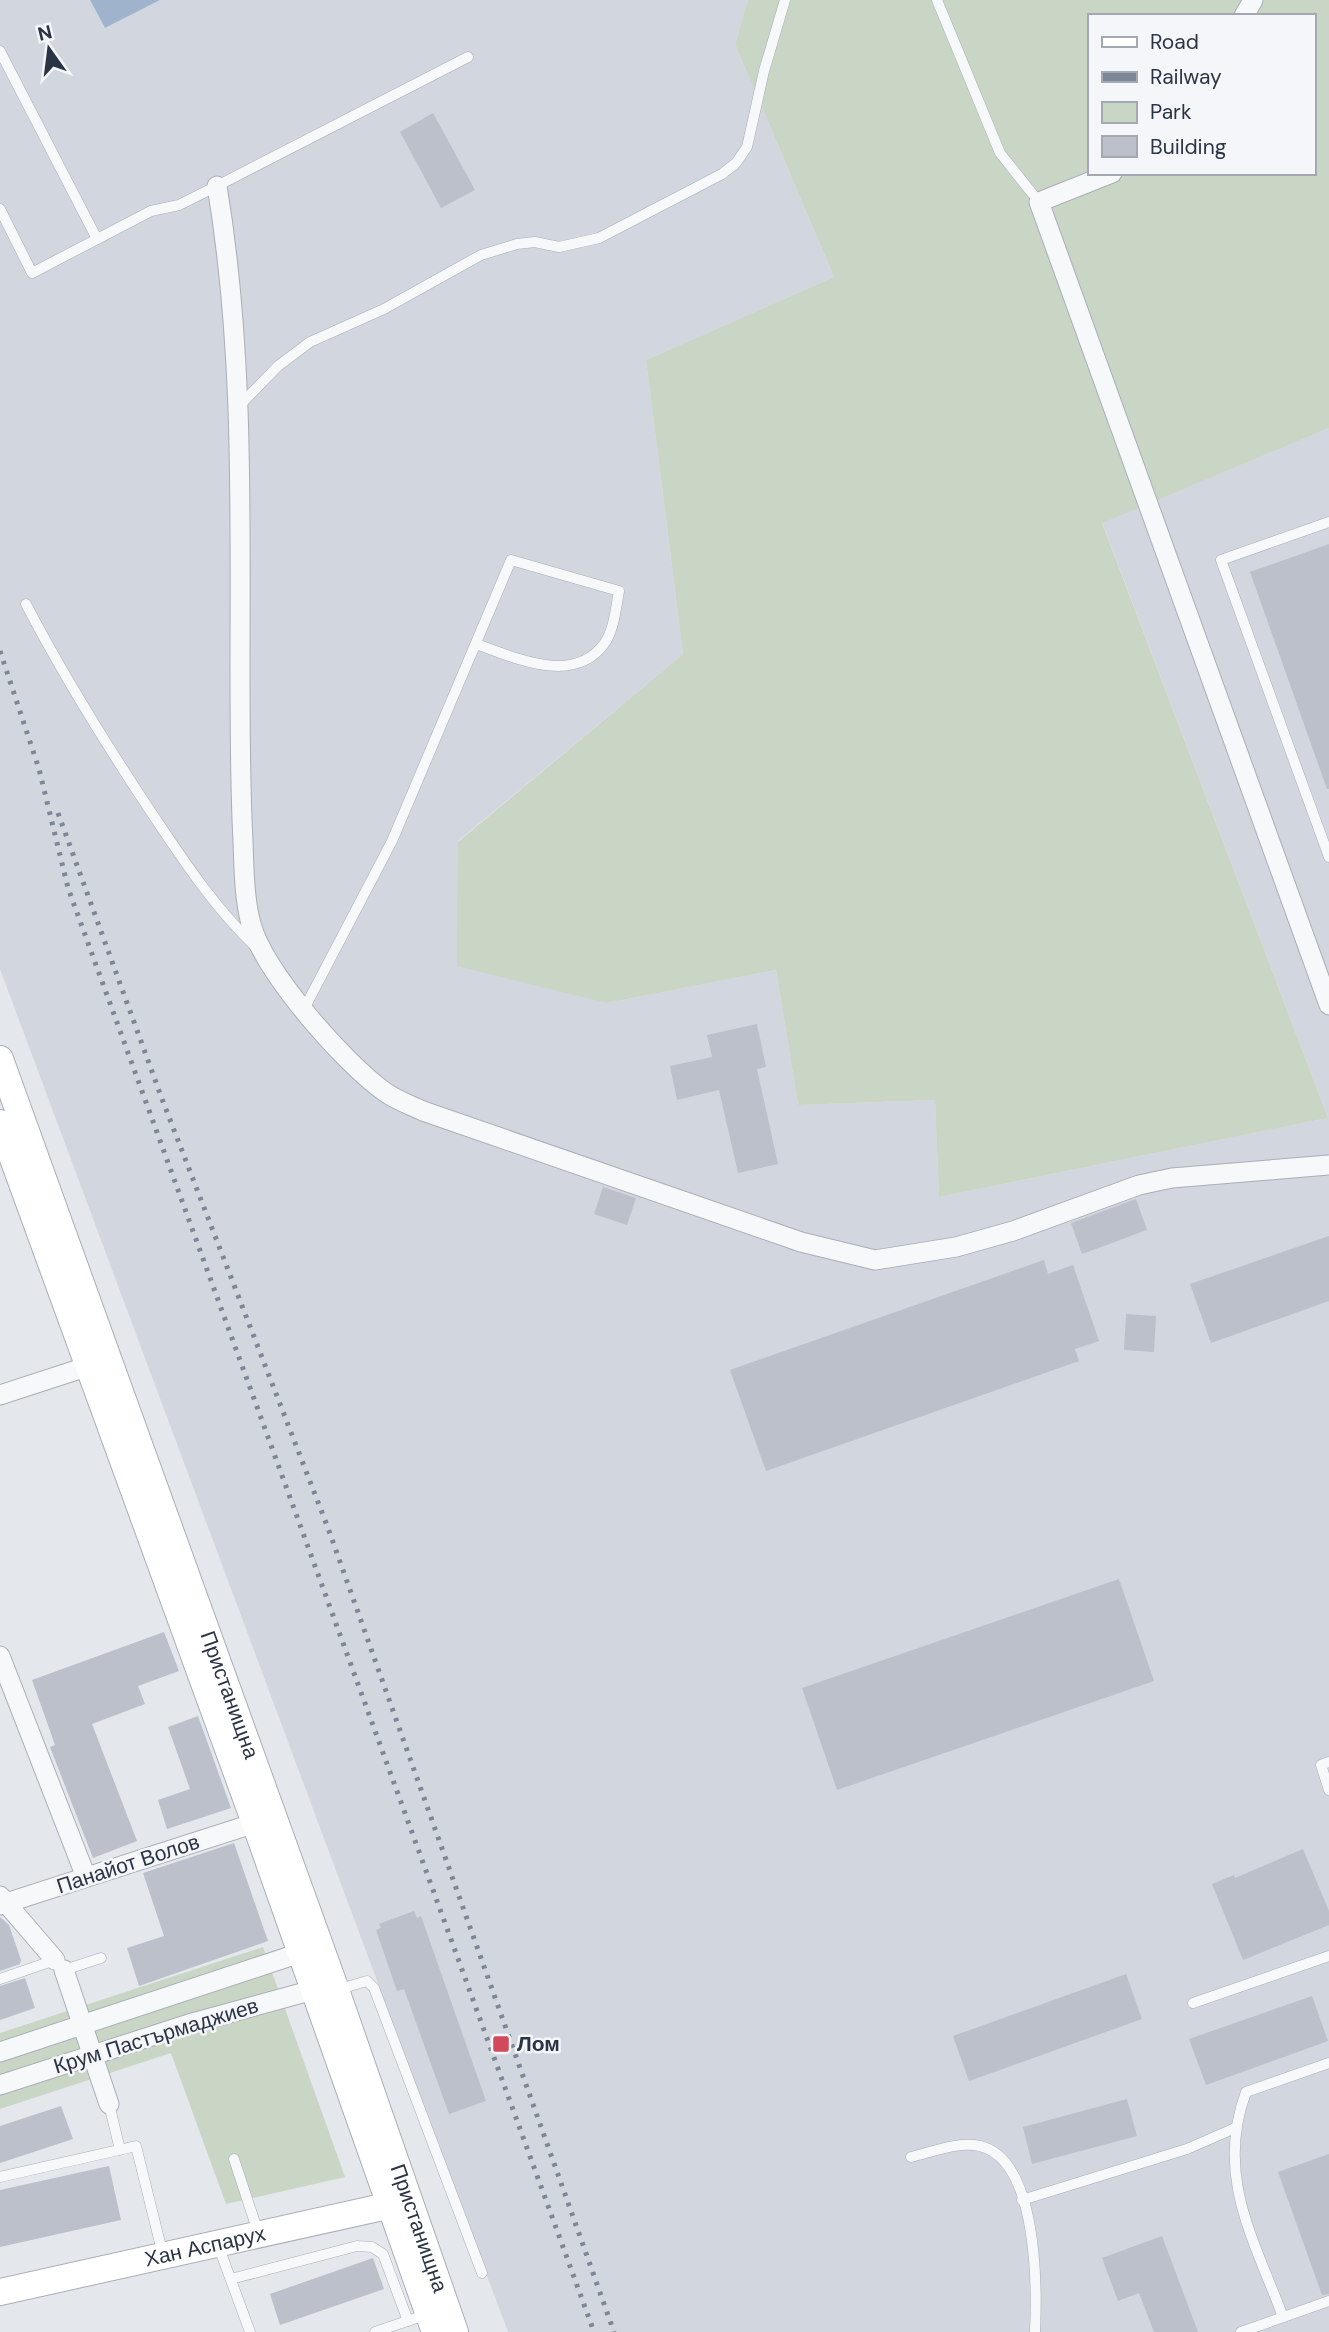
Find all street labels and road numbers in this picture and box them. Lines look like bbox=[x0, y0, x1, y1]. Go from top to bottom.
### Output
street label: Пристанищна bbox=[194, 1627, 266, 1763]
street label: Панайот Волов bbox=[53, 1828, 203, 1900]
street label: Крум Пастърмаджиев bbox=[50, 1992, 262, 2080]
street label: Пристанищна bbox=[384, 2160, 454, 2296]
street label: Хан Аспарух bbox=[142, 2219, 269, 2273]

